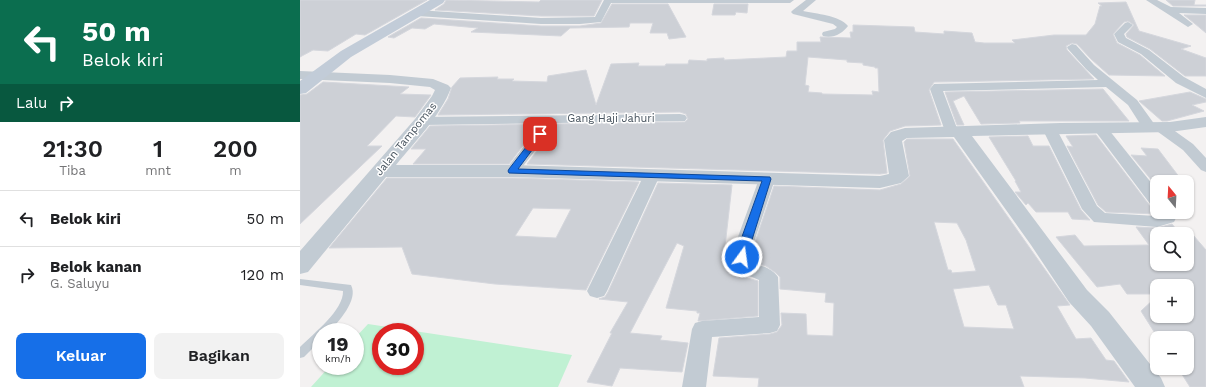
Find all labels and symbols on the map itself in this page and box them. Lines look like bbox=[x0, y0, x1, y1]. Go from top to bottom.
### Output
street label: Jalan Tampomas bbox=[373, 100, 440, 178]
street label: Gang Haji Jahuri bbox=[567, 112, 655, 125]
pin bbox=[523, 117, 557, 151]
north arrow bbox=[1150, 175, 1194, 219]
position arrow bbox=[721, 236, 763, 278]
speed limit sign: 30 bbox=[372, 323, 424, 375]

